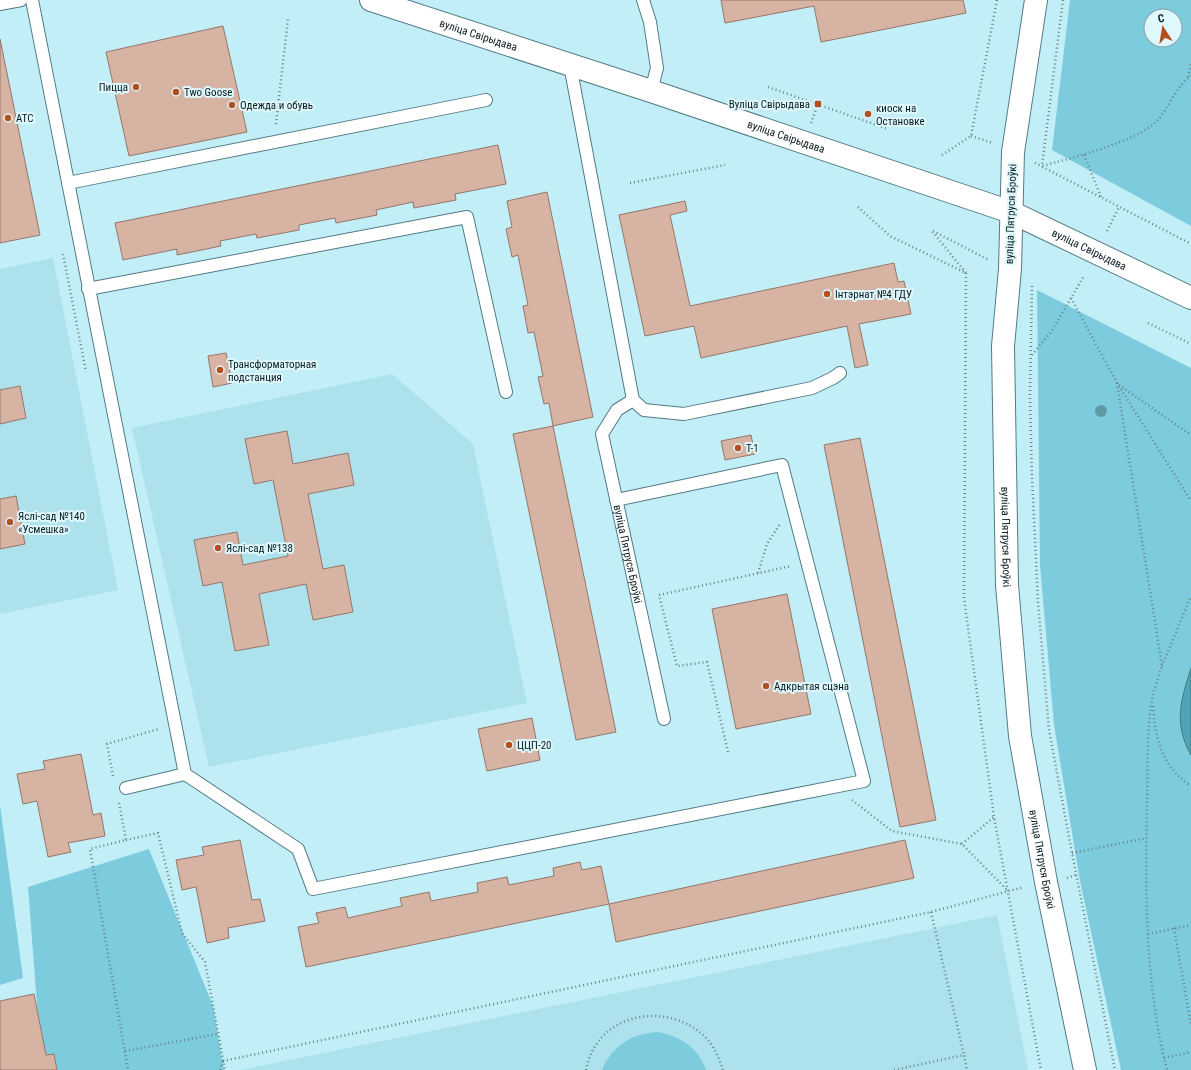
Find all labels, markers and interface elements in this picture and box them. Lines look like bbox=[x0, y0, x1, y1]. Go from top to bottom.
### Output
north arrow bbox=[1143, 8, 1183, 48]
text: С bbox=[1157, 12, 1165, 26]
street label: вуліца Свірыдава bbox=[438, 16, 519, 54]
place label: Пицца bbox=[99, 81, 128, 94]
marker: Пицца bbox=[131, 82, 141, 92]
place label: Two Goose bbox=[184, 86, 232, 99]
marker: Two Goose bbox=[171, 87, 181, 97]
place label: Вуліца Свірыдава bbox=[729, 98, 810, 111]
place label: Одежда и обувь bbox=[240, 99, 313, 112]
marker: Вуліца Свірыдава bbox=[813, 99, 823, 109]
marker: Одежда и обувь bbox=[227, 100, 237, 110]
place label: киоск на Остановке bbox=[876, 102, 925, 128]
marker: киоск на Остановке bbox=[863, 109, 873, 119]
place label: АТС bbox=[16, 112, 33, 125]
marker: АТС bbox=[3, 113, 13, 123]
street label: вуліца Свірыдава bbox=[746, 117, 827, 155]
street label: вуліца Пятруся Броўкі bbox=[1003, 164, 1019, 264]
street label: вуліца Свірыдава bbox=[1050, 226, 1129, 273]
place label: Інтэрнат №4 ГДУ bbox=[835, 288, 912, 301]
marker: Інтэрнат №4 ГДУ bbox=[822, 289, 832, 299]
place label: Трансформаторная подстанция bbox=[228, 358, 316, 384]
marker: Трансформаторная подстанция bbox=[215, 365, 225, 375]
place label: Т-1 bbox=[746, 442, 759, 455]
marker: Т-1 bbox=[733, 443, 743, 453]
street label: вуліца Пятруся Броўкі bbox=[999, 486, 1014, 588]
street label: вуліца Пятруся Броўкі bbox=[611, 503, 645, 605]
place label: Яслі-сад №140 «Усмешка» bbox=[18, 510, 85, 536]
marker: Яслі-сад №140 «Усмешка» bbox=[5, 517, 15, 527]
place label: Яслі-сад №138 bbox=[226, 542, 293, 555]
marker: Яслі-сад №138 bbox=[213, 543, 223, 553]
place label: Адкрытая сцэна bbox=[774, 680, 849, 693]
marker: Адкрытая сцэна bbox=[761, 681, 771, 691]
place label: ЦЦП-20 bbox=[517, 739, 552, 752]
marker: ЦЦП-20 bbox=[504, 740, 514, 750]
street label: вуліца Пятруся Броўкі bbox=[1027, 809, 1058, 910]

